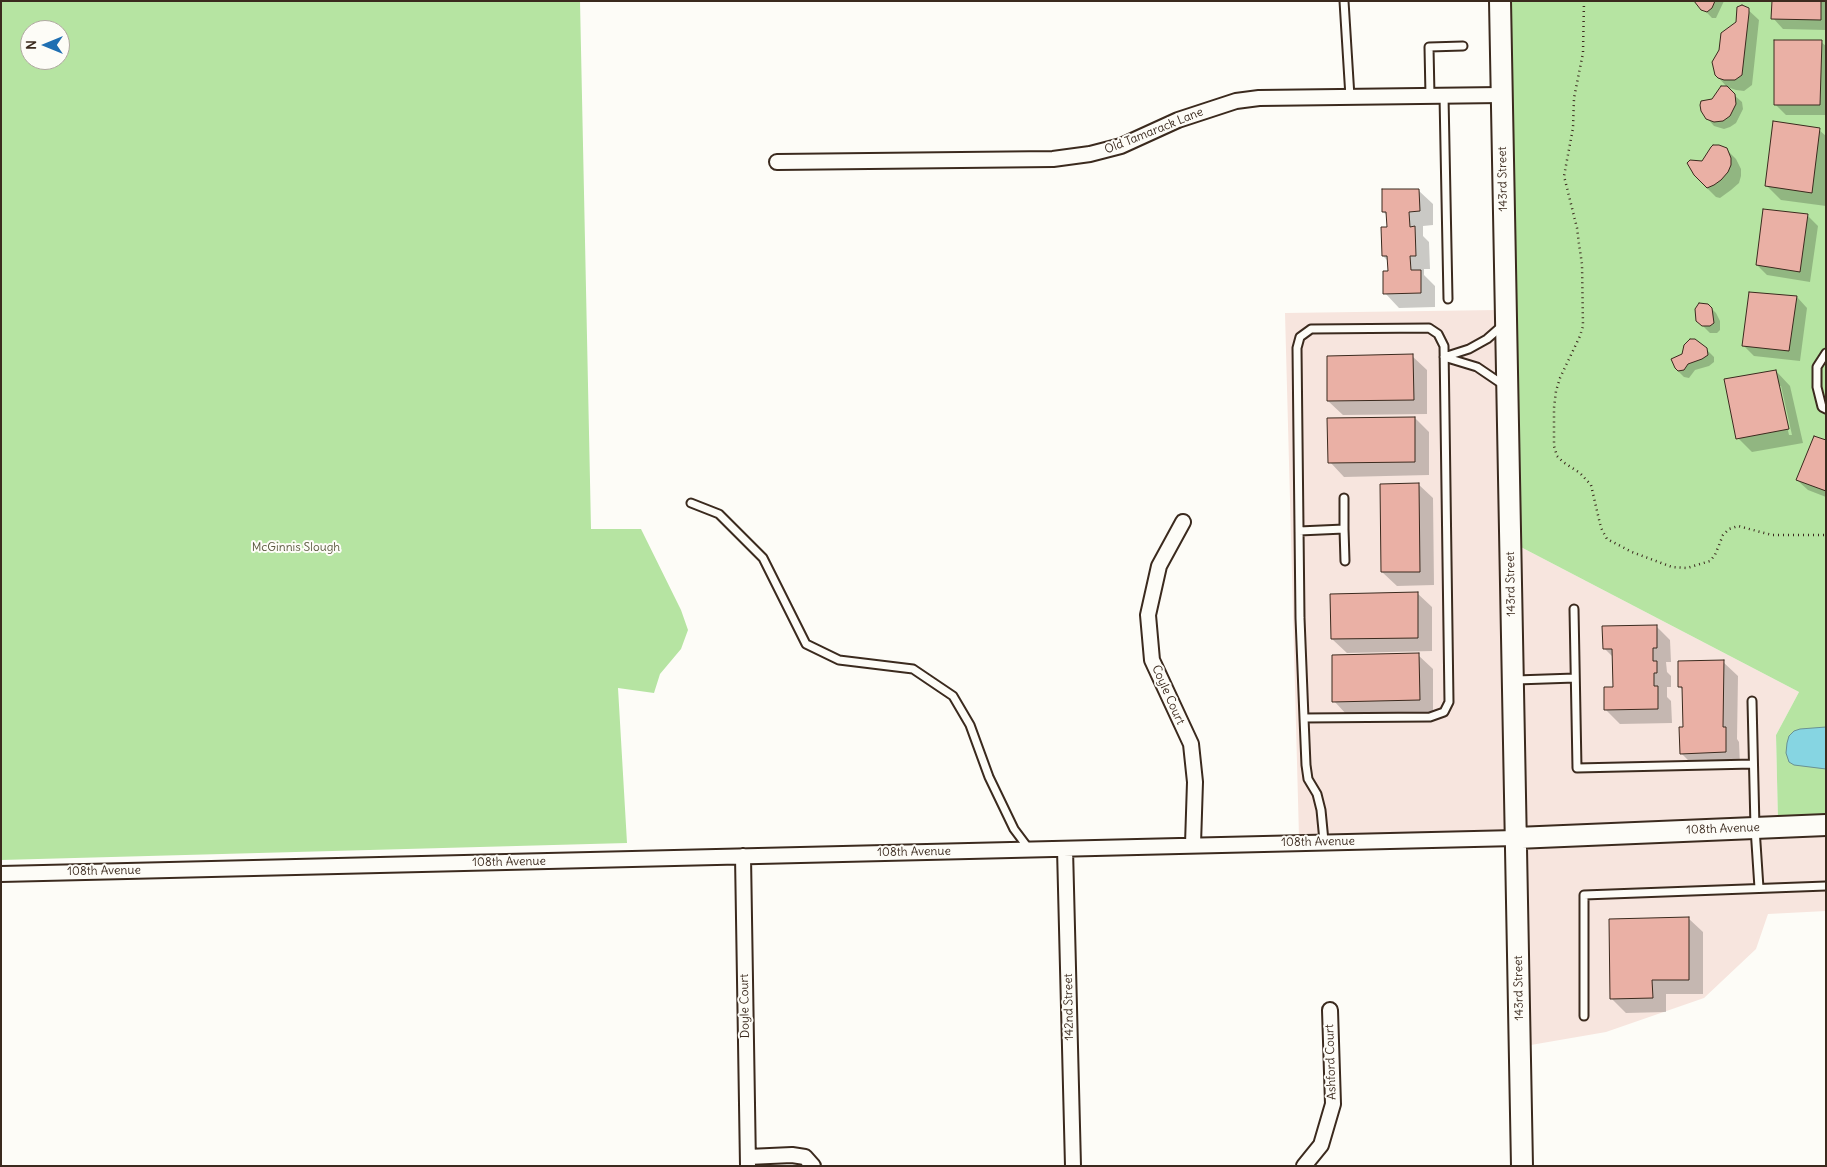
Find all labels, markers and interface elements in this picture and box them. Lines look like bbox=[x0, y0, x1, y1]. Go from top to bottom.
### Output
north arrow bbox=[20, 20, 70, 70]
text: N bbox=[22, 40, 40, 50]
street label: Old Tamarack Lane bbox=[1103, 105, 1205, 157]
street label: 143rd Street bbox=[1495, 146, 1511, 212]
park label: McGinnis Slough bbox=[252, 541, 340, 555]
street label: 143rd Street bbox=[1503, 551, 1519, 617]
street label: Coyle Court bbox=[1148, 663, 1188, 727]
street label: 108th Avenue bbox=[1686, 821, 1760, 837]
street label: 108th Avenue bbox=[1281, 834, 1355, 850]
street label: 108th Avenue bbox=[877, 844, 951, 860]
street label: 108th Avenue bbox=[472, 854, 546, 870]
street label: 108th Avenue bbox=[67, 863, 141, 879]
street label: 143rd Street bbox=[1511, 955, 1527, 1021]
street label: 142nd Street bbox=[1061, 973, 1077, 1041]
street label: Doyle Court bbox=[737, 974, 753, 1038]
street label: Ashford Court bbox=[1322, 1024, 1340, 1100]

